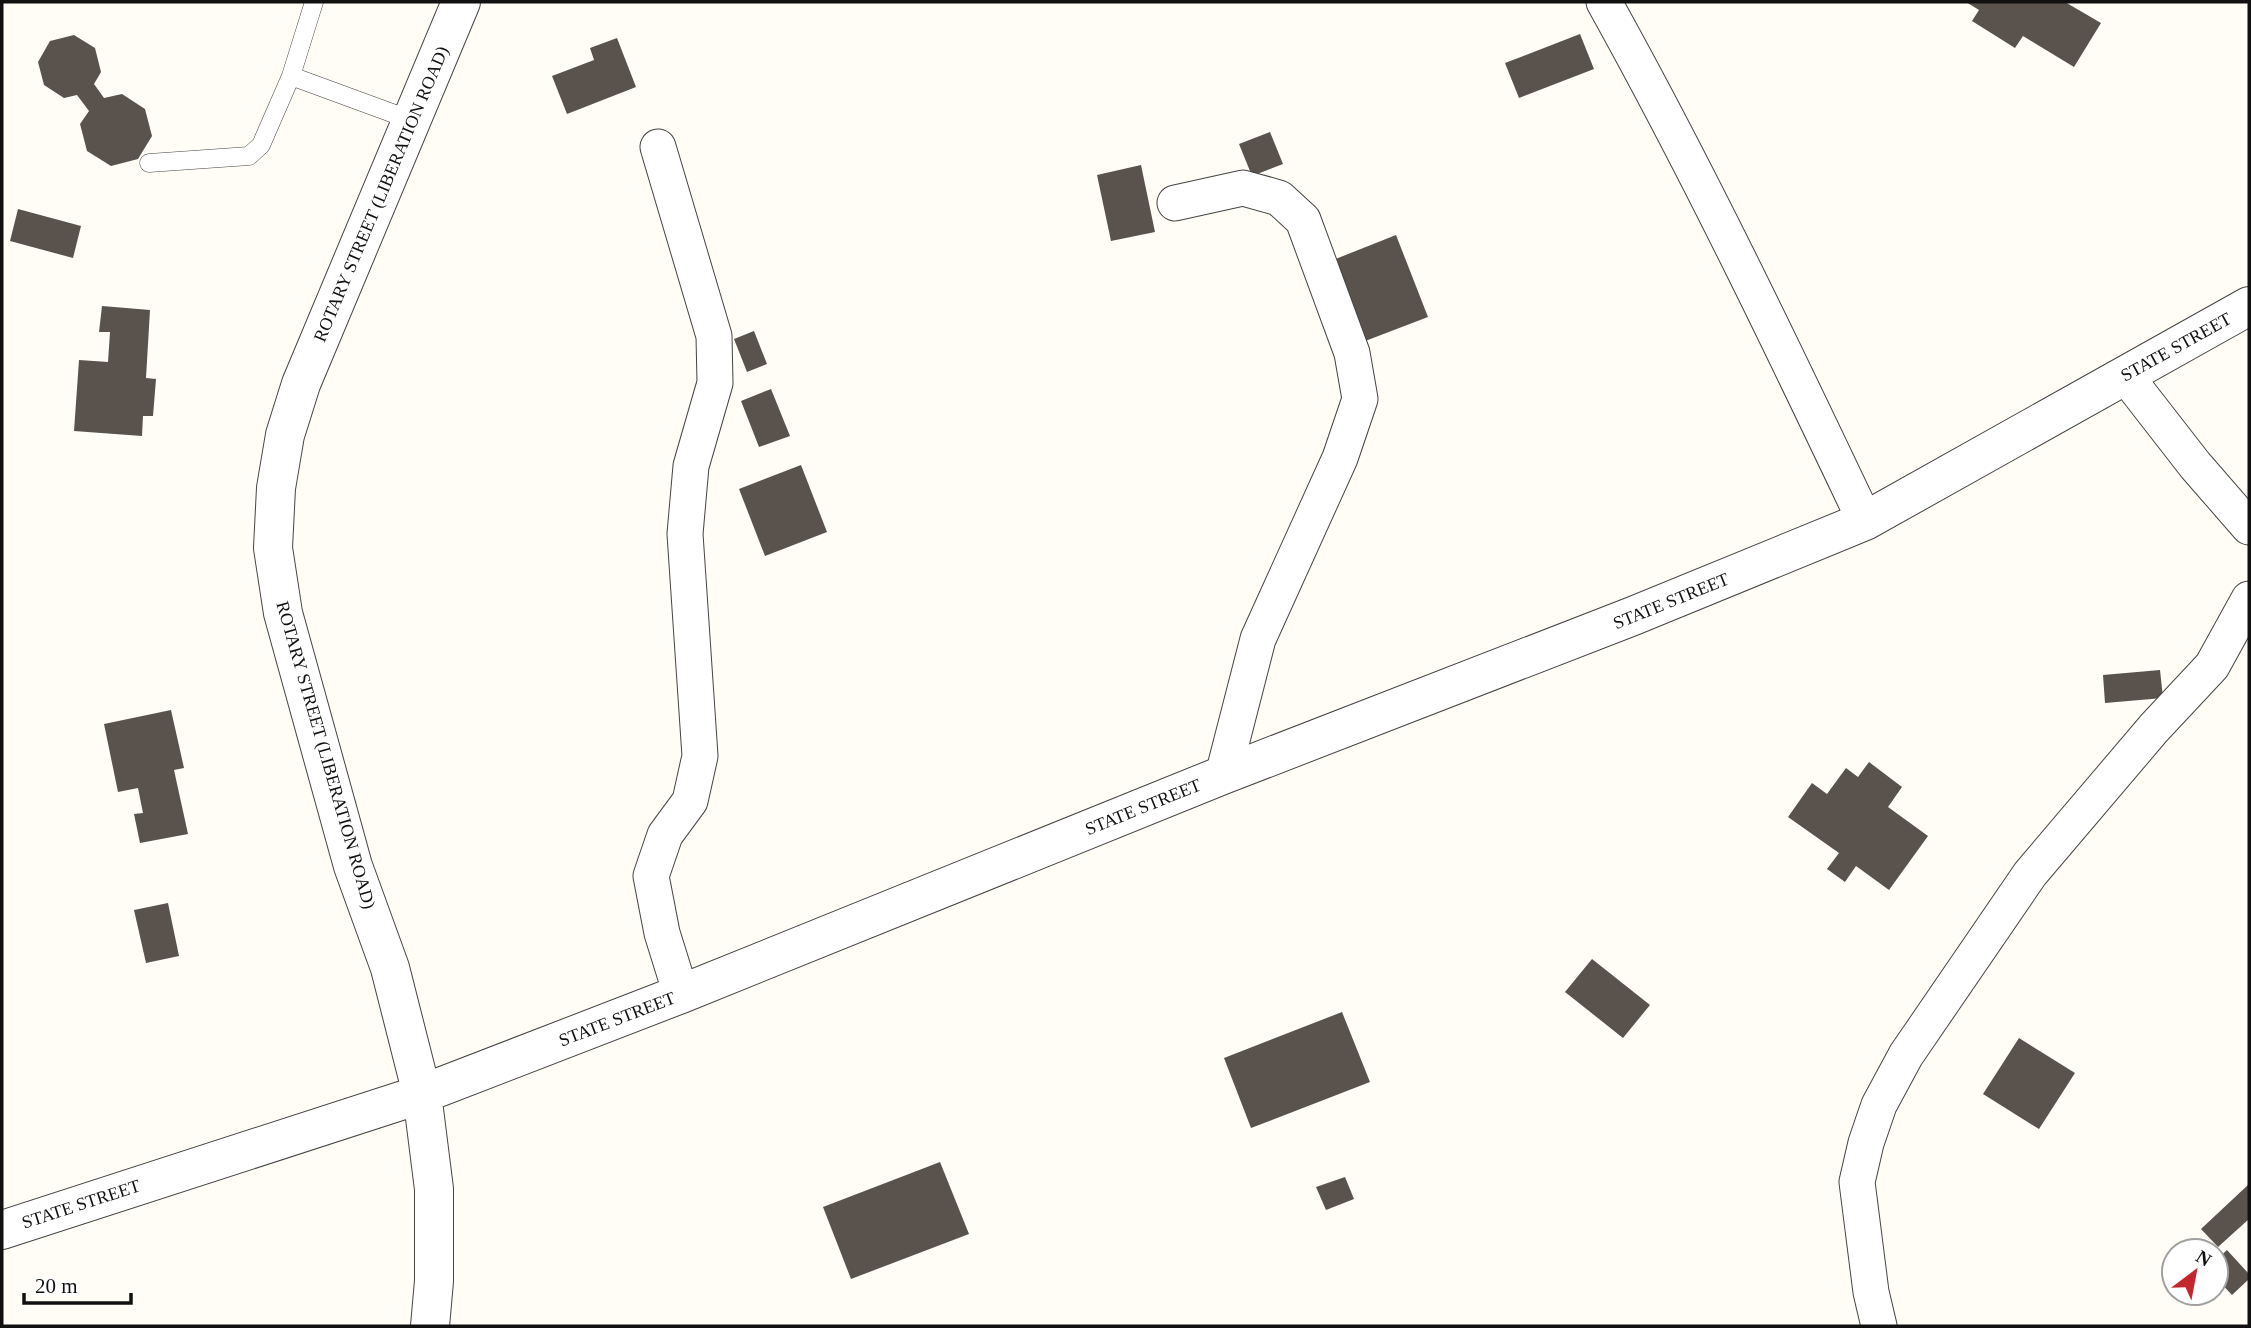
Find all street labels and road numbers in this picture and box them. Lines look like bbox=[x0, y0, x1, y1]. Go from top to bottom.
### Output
street label: ROTARY STREET (LIBERATION ROAD) bbox=[309, 43, 453, 345]
street label: STATE STREET bbox=[2117, 308, 2235, 386]
street label: STATE STREET bbox=[1610, 569, 1732, 633]
street label: ROTARY STREET (LIBERATION ROAD) bbox=[271, 599, 380, 911]
street label: STATE STREET bbox=[1082, 775, 1204, 839]
street label: STATE STREET bbox=[556, 988, 678, 1050]
street label: STATE STREET bbox=[19, 1175, 143, 1233]

